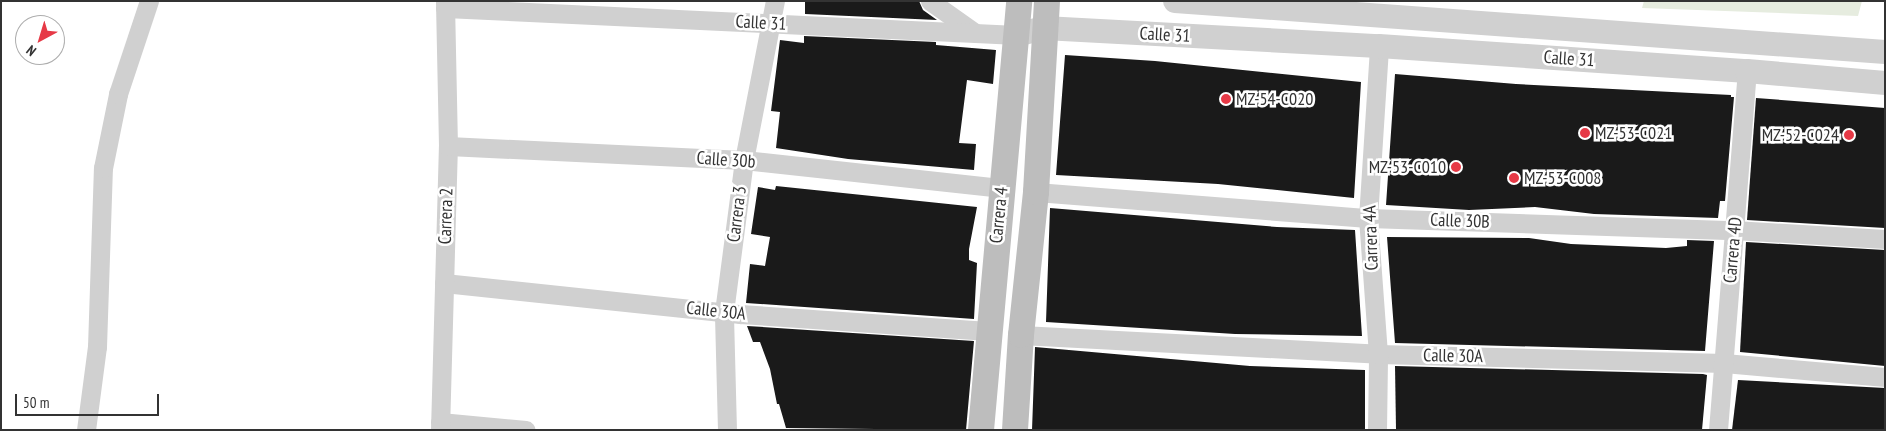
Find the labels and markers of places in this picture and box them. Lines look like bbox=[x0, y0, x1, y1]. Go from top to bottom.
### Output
place label: MZ-54-C020 bbox=[1236, 88, 1313, 110]
marker: MZ-54-C020 bbox=[1220, 93, 1232, 105]
place label: MZ-53-C021 bbox=[1595, 122, 1672, 144]
place label: MZ-52-C024 bbox=[1762, 124, 1839, 146]
marker: MZ-53-C021 bbox=[1579, 127, 1591, 139]
marker: MZ-52-C024 bbox=[1843, 129, 1855, 141]
place label: MZ-53-C010 bbox=[1369, 156, 1446, 178]
marker: MZ-53-C010 bbox=[1450, 161, 1462, 173]
place label: MZ-53-C008 bbox=[1524, 167, 1601, 189]
marker: MZ-53-C008 bbox=[1508, 172, 1520, 184]

